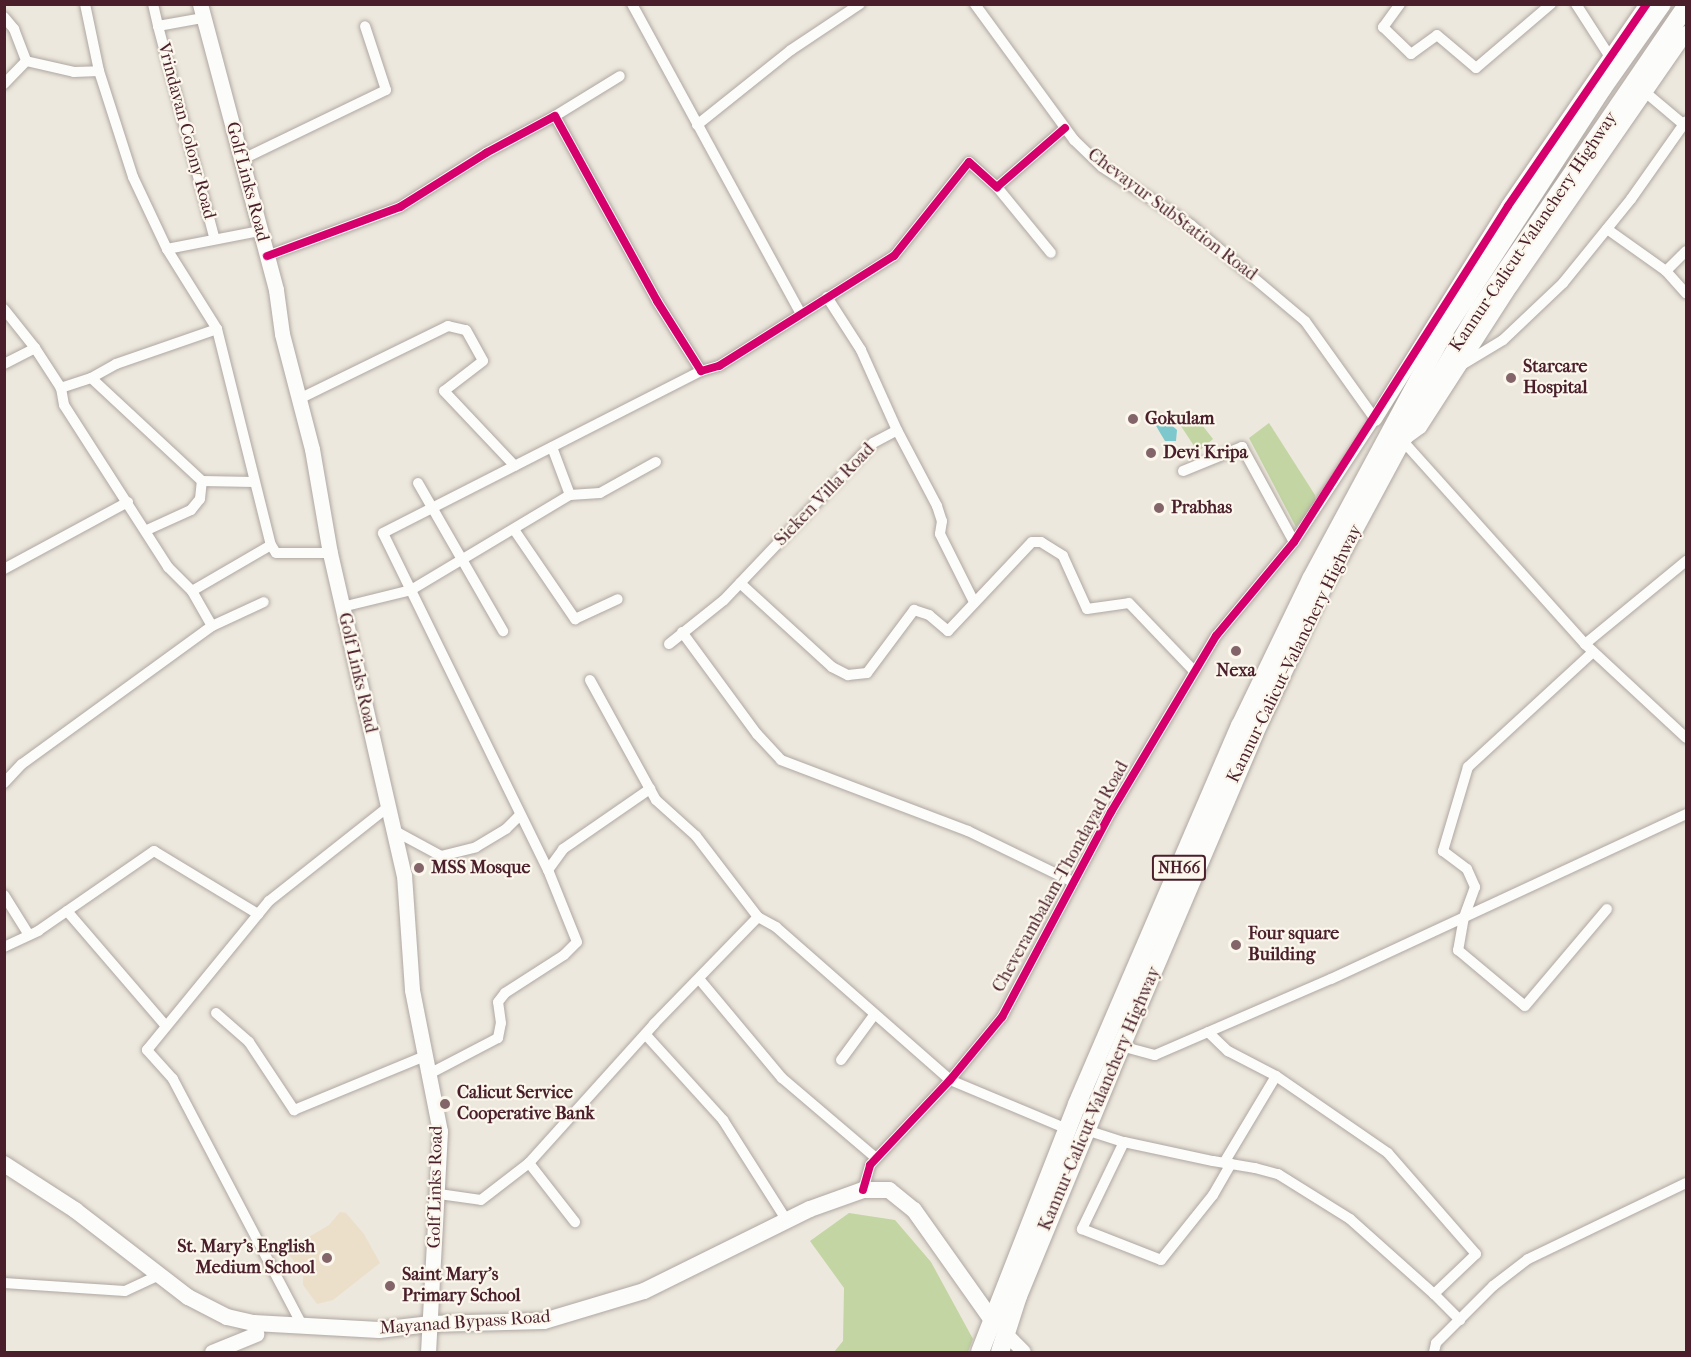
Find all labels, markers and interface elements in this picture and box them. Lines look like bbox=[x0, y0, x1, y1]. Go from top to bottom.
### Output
street label: Vrindavan Colony Road bbox=[152, 40, 220, 222]
street label: Kannur-Calicut-Valanchery Highway bbox=[1445, 108, 1623, 356]
street label: Golf Links Road bbox=[221, 120, 273, 244]
street label: Chevayur SubStation Road bbox=[1083, 144, 1261, 286]
place label: Starcare Hospital bbox=[1523, 357, 1587, 400]
marker: Starcare Hospital bbox=[1504, 371, 1518, 385]
place label: Gokulam bbox=[1145, 408, 1214, 430]
marker: Gokulam bbox=[1126, 412, 1140, 426]
street label: Sieken Villa Road bbox=[770, 439, 880, 551]
place label: Devi Kripa bbox=[1163, 442, 1248, 464]
marker: Devi Kripa bbox=[1144, 446, 1158, 460]
place label: Prabhas bbox=[1171, 497, 1232, 519]
marker: Prabhas bbox=[1152, 501, 1166, 515]
street label: Kannur-Calicut-Valanchery Highway bbox=[1223, 521, 1367, 787]
street label: Golf Links Road bbox=[333, 611, 381, 735]
marker: Nexa bbox=[1229, 644, 1243, 658]
place label: Nexa bbox=[1216, 660, 1256, 682]
street label: Cheverambalam-Thondayad Road bbox=[988, 758, 1134, 996]
road number: NH66 bbox=[1150, 855, 1208, 881]
place label: MSS Mosque bbox=[431, 857, 530, 879]
marker: MSS Mosque bbox=[412, 861, 426, 875]
place label: Four square Building bbox=[1248, 924, 1339, 966]
marker: Four square Building bbox=[1229, 938, 1243, 952]
street label: Kannur-Calicut-Valanchery Highway bbox=[1034, 964, 1166, 1234]
place label: Calicut Service Cooperative Bank bbox=[457, 1083, 595, 1126]
marker: Calicut Service Cooperative Bank bbox=[438, 1097, 452, 1111]
street label: Golf Links Road bbox=[424, 1125, 448, 1249]
place label: St. Mary's English Medium School bbox=[177, 1237, 315, 1280]
marker: St. Mary's English Medium School bbox=[320, 1251, 334, 1265]
place label: Saint Mary's Primary School bbox=[402, 1265, 520, 1308]
marker: Saint Mary's Primary School bbox=[383, 1279, 397, 1293]
street label: Mayanad Bypass Road bbox=[379, 1306, 551, 1340]

